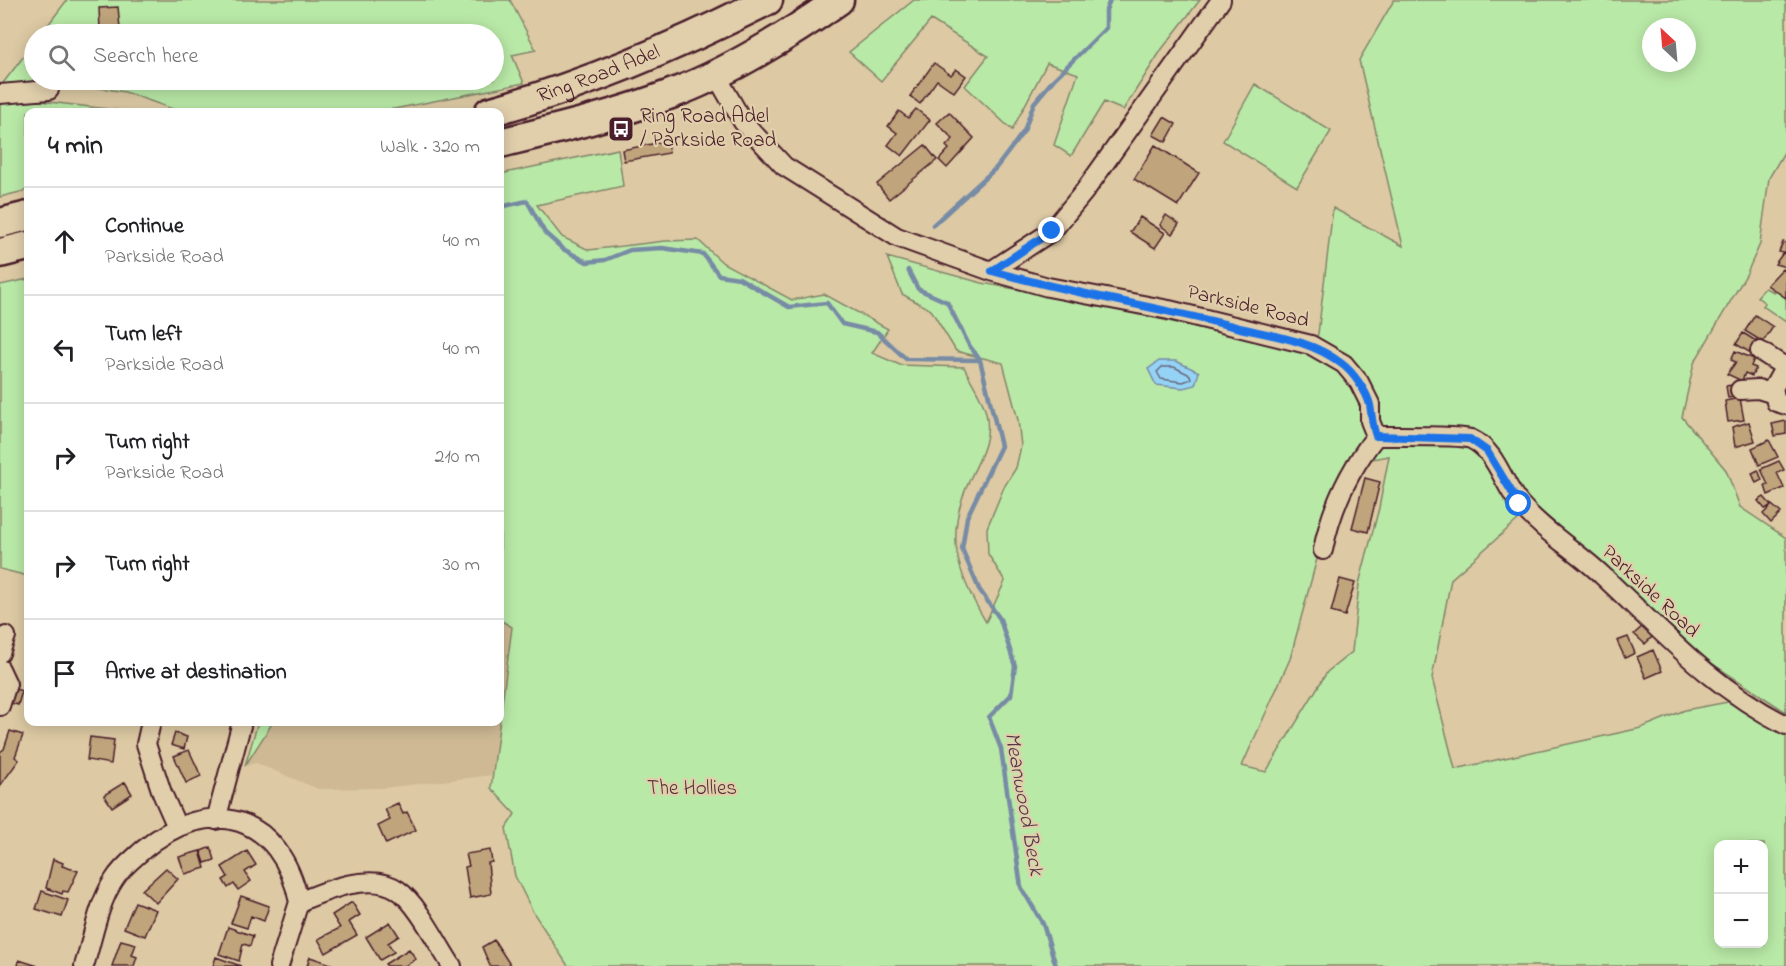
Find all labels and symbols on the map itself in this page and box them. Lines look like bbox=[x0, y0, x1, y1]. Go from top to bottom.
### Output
north arrow bbox=[1642, 18, 1696, 72]
street label: Ring Road Adel bbox=[534, 38, 665, 111]
place label: Ring Road Adel / Parkside Road bbox=[640, 102, 777, 156]
bus stop icon: Ring Road Adel / Parkside Road bbox=[606, 114, 636, 144]
route end bbox=[1038, 217, 1064, 243]
street label: Parkside Road bbox=[1184, 277, 1312, 337]
route start bbox=[1505, 490, 1531, 516]
street label: Parkside Road bbox=[1594, 539, 1706, 646]
water label: Meanwood Beck bbox=[995, 730, 1052, 879]
park label: The Hollies bbox=[647, 774, 737, 804]

